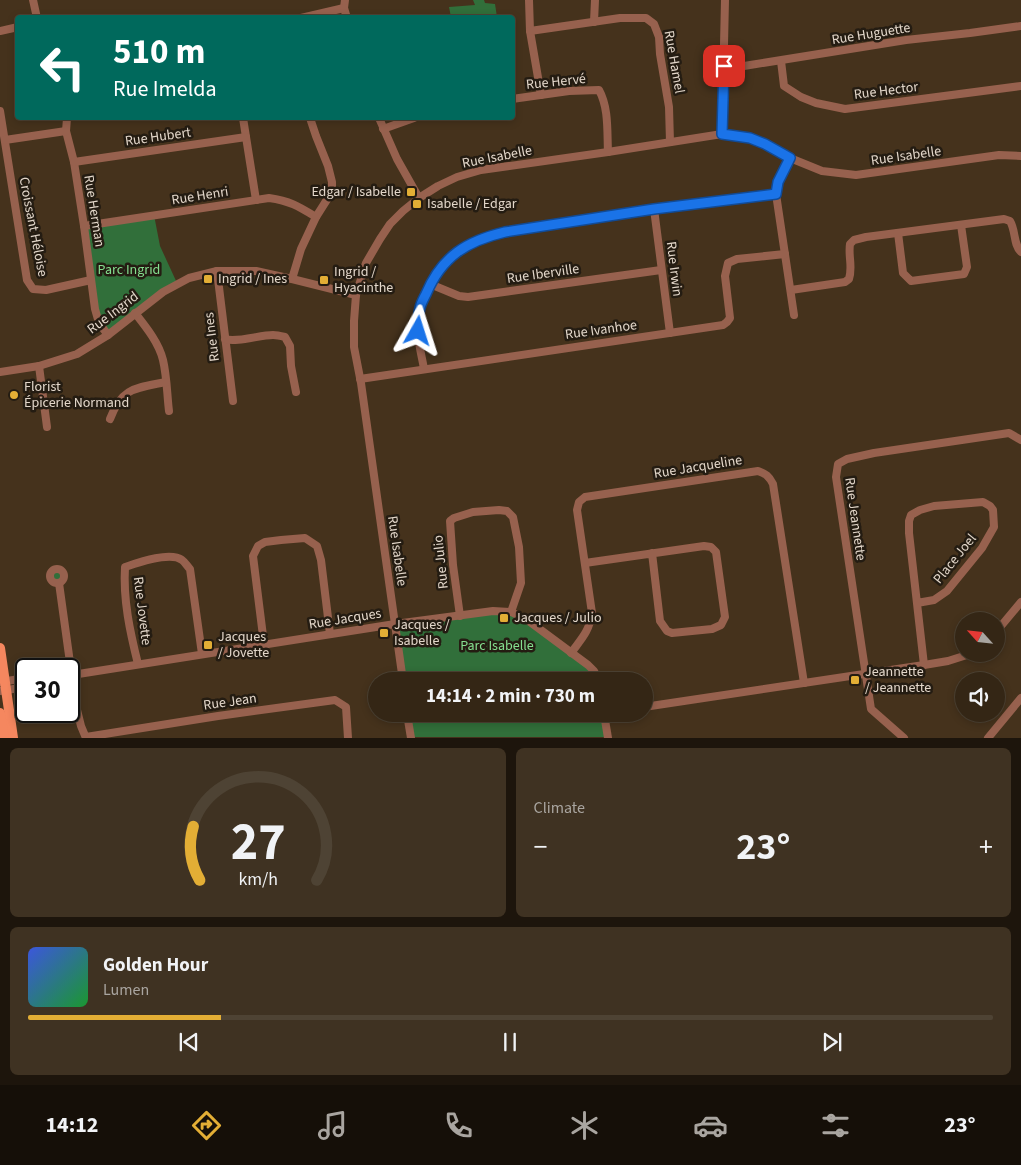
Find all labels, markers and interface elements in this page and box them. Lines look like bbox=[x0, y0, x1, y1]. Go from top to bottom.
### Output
street label: Rue Huguette bbox=[830, 18, 912, 50]
text: 510 m bbox=[113, 27, 205, 77]
street label: Rue Hamel bbox=[659, 29, 689, 95]
icon: left bbox=[30, 35, 95, 100]
pin bbox=[703, 45, 745, 87]
icon: arrive bbox=[710, 52, 738, 80]
street label: Rue Hervé bbox=[525, 69, 587, 95]
text: Rue Imelda bbox=[113, 73, 217, 105]
street label: Rue Hector bbox=[853, 77, 919, 105]
street label: Rue Hubert bbox=[124, 122, 193, 152]
street label: Rue Isabelle bbox=[460, 140, 534, 174]
street label: Rue Isabelle bbox=[870, 141, 942, 171]
street label: Rue Herman bbox=[78, 174, 110, 248]
street label: Croissant Héloise bbox=[14, 175, 52, 279]
street label: Rue Henri bbox=[170, 182, 230, 210]
place label: Edgar / Isabelle bbox=[311, 182, 401, 202]
marker: Edgar / Isabelle bbox=[405, 186, 417, 198]
place label: Isabelle / Edgar bbox=[427, 194, 517, 214]
marker: Isabelle / Edgar bbox=[411, 198, 423, 210]
street label: Rue Irwin bbox=[661, 240, 687, 298]
street label: Rue Iberville bbox=[505, 259, 581, 289]
park label: Parc Ingrid bbox=[98, 260, 160, 280]
place label: Ingrid / Hyacinthe bbox=[334, 262, 393, 298]
place label: Ingrid / Ines bbox=[218, 269, 287, 289]
marker: Ingrid / Ines bbox=[202, 273, 214, 285]
marker: Ingrid / Hyacinthe bbox=[318, 274, 330, 286]
street label: Rue Ingrid bbox=[83, 287, 143, 339]
position arrow bbox=[391, 304, 443, 356]
street label: Rue Ines bbox=[199, 311, 225, 363]
street label: Rue Ivanhoe bbox=[564, 315, 638, 345]
place label: Florist Épicerie Normand bbox=[24, 377, 129, 413]
marker: Florist Épicerie Normand bbox=[8, 389, 20, 401]
street label: Rue Jacqueline bbox=[652, 450, 744, 484]
street label: Rue Jeannette bbox=[839, 476, 871, 562]
street label: Rue Isabelle bbox=[382, 515, 412, 587]
street label: Place Joel bbox=[929, 529, 982, 588]
street label: Rue Julio bbox=[428, 534, 454, 590]
street label: Rue Jovette bbox=[128, 576, 156, 646]
street label: Rue Jacques bbox=[307, 603, 383, 635]
place label: Jacques / Julio bbox=[514, 608, 601, 628]
marker: Jacques / Julio bbox=[498, 612, 510, 624]
north arrow bbox=[955, 612, 1005, 662]
map controls bbox=[955, 612, 1005, 722]
place label: Jacques / Isabelle bbox=[394, 615, 450, 651]
place label: Jacques / Jovette bbox=[218, 627, 269, 663]
marker: Jacques / Isabelle bbox=[378, 627, 390, 639]
park label: Parc Isabelle bbox=[460, 636, 534, 656]
marker: Jacques / Jovette bbox=[202, 639, 214, 651]
speed limit sign: 30 bbox=[15, 658, 80, 723]
place label: Jeannette / Jeannette bbox=[865, 662, 931, 698]
button: sound bbox=[955, 672, 1005, 722]
marker: Jeannette / Jeannette bbox=[849, 674, 861, 686]
text: 14:14 · 2 min · 730 m bbox=[426, 683, 595, 710]
street label: Rue Jean bbox=[202, 688, 258, 716]
text: Climate bbox=[534, 797, 585, 819]
text: 27 bbox=[230, 806, 285, 880]
text: 23° bbox=[736, 820, 790, 874]
text: − bbox=[534, 827, 547, 867]
text: + bbox=[979, 827, 993, 867]
text: km/h bbox=[238, 867, 278, 892]
text: Golden Hour bbox=[103, 952, 208, 979]
text: Lumen bbox=[103, 979, 149, 1001]
icon: previous bbox=[175, 1028, 203, 1056]
icon: pause bbox=[496, 1028, 524, 1056]
icon: next bbox=[818, 1028, 846, 1056]
icon: directions bbox=[189, 1108, 224, 1143]
icon: music bbox=[315, 1108, 350, 1143]
icon: phone bbox=[441, 1108, 476, 1143]
icon: climate bbox=[567, 1108, 602, 1143]
icon: car bbox=[693, 1108, 728, 1143]
icon: filters bbox=[818, 1108, 853, 1143]
text: 14:12 bbox=[45, 1109, 98, 1141]
text: 23° bbox=[944, 1109, 976, 1141]

